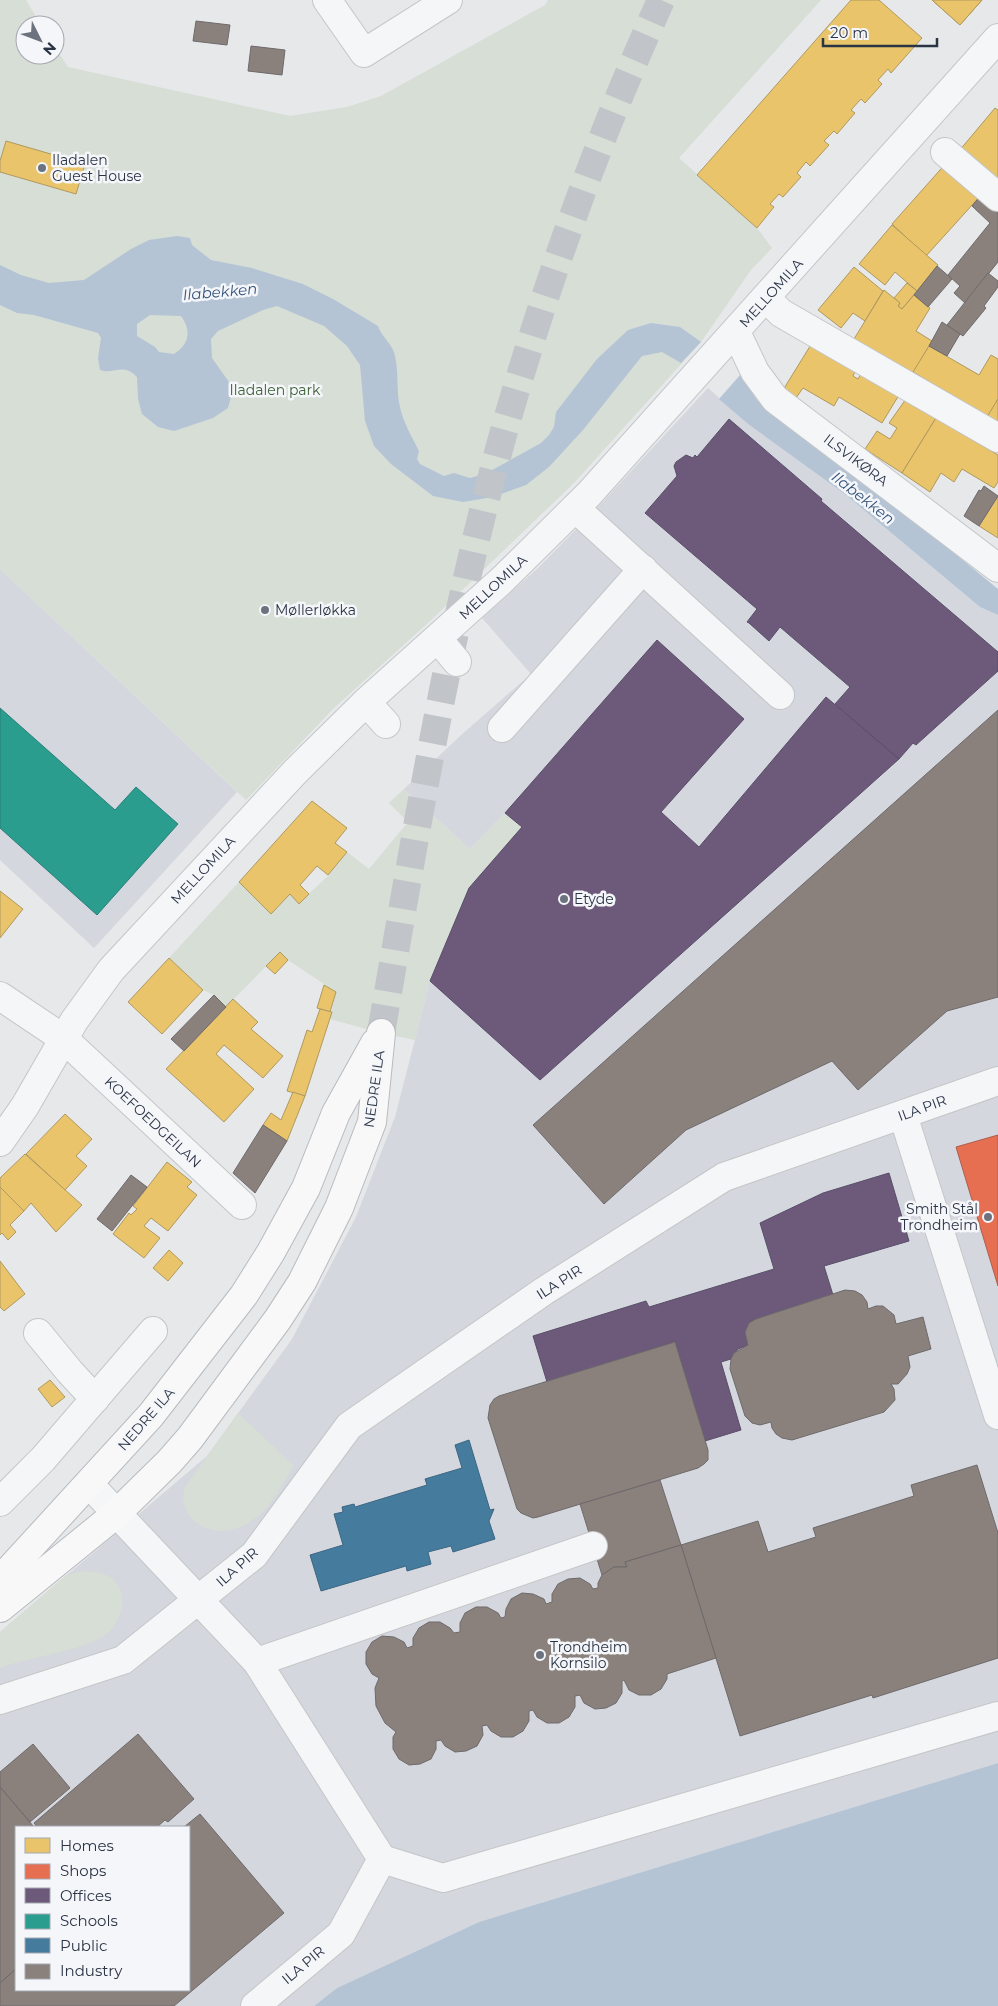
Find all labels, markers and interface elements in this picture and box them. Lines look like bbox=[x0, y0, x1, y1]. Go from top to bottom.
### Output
north arrow bbox=[15, 15, 65, 65]
scale bar bbox=[823, 15, 937, 47]
text: 20 m bbox=[830, 23, 868, 42]
text: N bbox=[39, 38, 60, 59]
place label: Iladalen Guest House bbox=[52, 151, 142, 185]
marker: Iladalen Guest House bbox=[36, 162, 48, 174]
street label: MELLOMILA bbox=[735, 254, 807, 331]
water label: Ilabekken bbox=[182, 279, 258, 304]
park label: Iladalen park bbox=[230, 381, 321, 399]
street label: ILSVIKØRA bbox=[820, 430, 893, 491]
water label: Ilabekken bbox=[828, 467, 899, 528]
street label: MELLOMILA bbox=[455, 550, 532, 623]
place label: Møllerløkka bbox=[275, 601, 356, 619]
marker: Møllerløkka bbox=[259, 604, 271, 616]
street label: MELLOMILA bbox=[167, 831, 240, 908]
place label: Etyde bbox=[574, 890, 614, 908]
marker: Etyde bbox=[558, 893, 570, 905]
street label: NEDRE ILA bbox=[360, 1048, 388, 1129]
street label: KOEFOEDGEILAN bbox=[101, 1072, 205, 1172]
street label: ILA PIR bbox=[895, 1091, 949, 1125]
place label: Smith Stål Trondheim bbox=[900, 1200, 978, 1234]
marker: Smith Stål Trondheim bbox=[982, 1211, 994, 1223]
street label: ILA PIR bbox=[533, 1261, 585, 1303]
street label: NEDRE ILA bbox=[114, 1383, 179, 1454]
street label: ILA PIR bbox=[212, 1543, 262, 1591]
place label: Trondheim Kornsilo bbox=[550, 1638, 628, 1672]
marker: Trondheim Kornsilo bbox=[534, 1649, 546, 1661]
legend bbox=[15, 1826, 190, 1991]
text: Homes bbox=[60, 1836, 114, 1855]
text: Shops bbox=[60, 1861, 106, 1880]
text: Offices bbox=[60, 1886, 112, 1905]
text: Schools bbox=[60, 1911, 118, 1930]
text: Public bbox=[60, 1936, 108, 1955]
street label: ILA PIR bbox=[278, 1942, 328, 1988]
text: Industry bbox=[60, 1961, 123, 1980]

